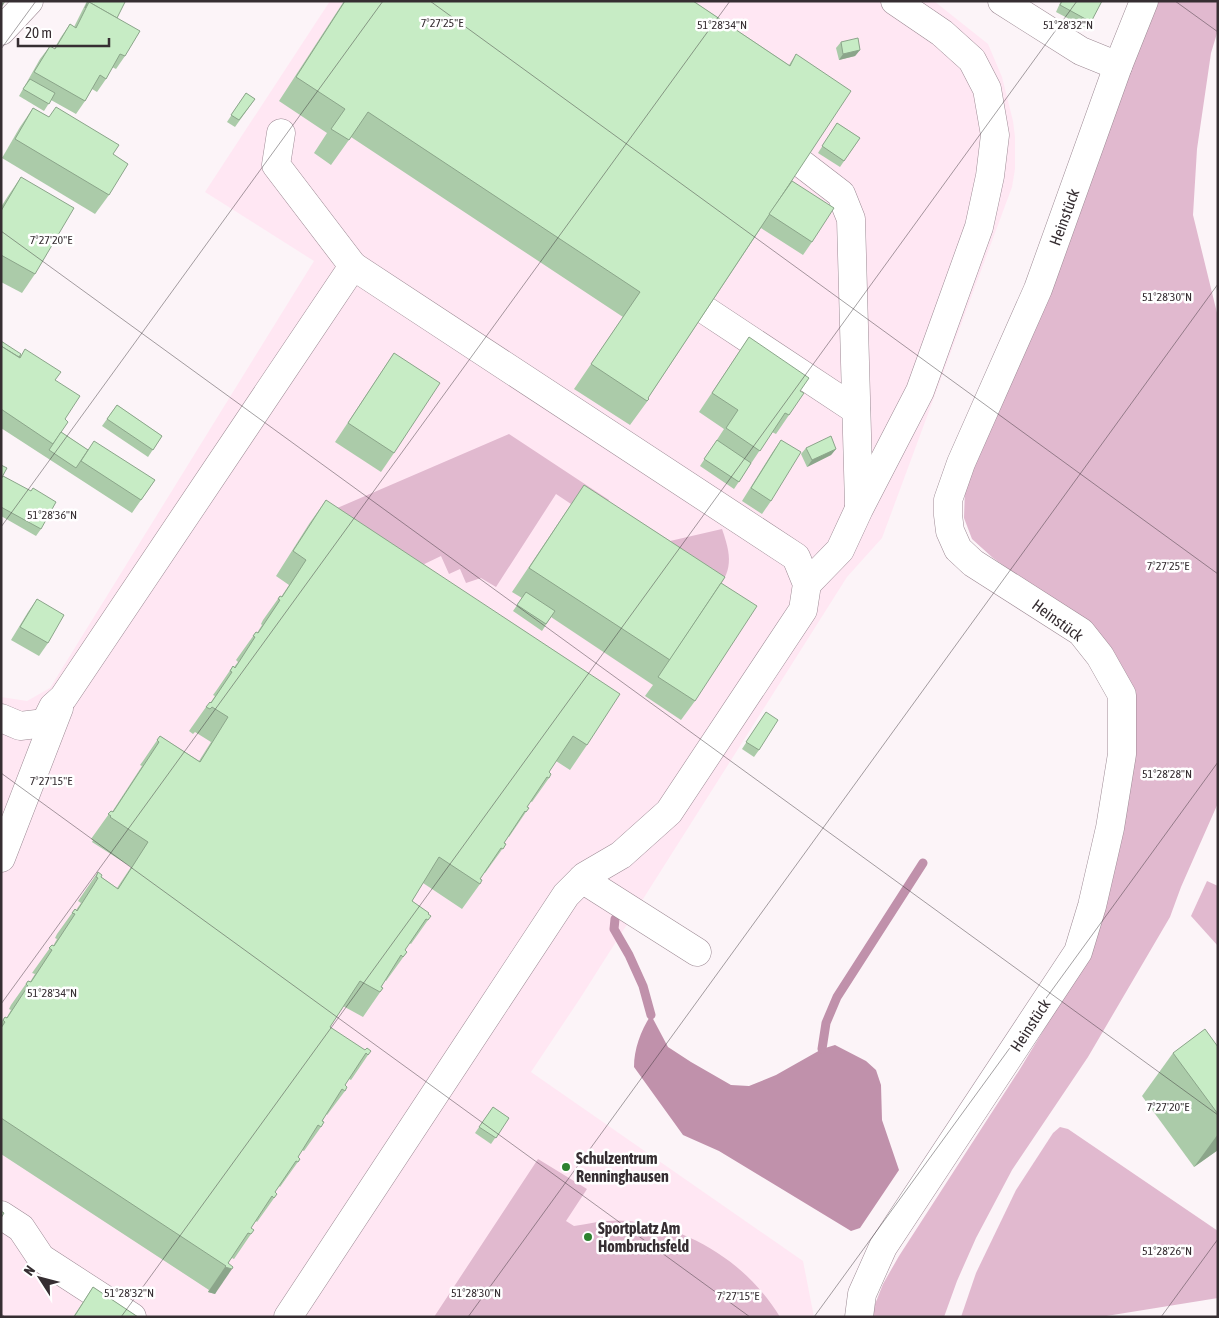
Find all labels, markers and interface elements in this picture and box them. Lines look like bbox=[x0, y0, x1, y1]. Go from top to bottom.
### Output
scale bar bbox=[18, 15, 109, 47]
text: 7°27'25"E bbox=[421, 16, 463, 30]
text: 51°28'34"N bbox=[697, 18, 747, 32]
text: 51°28'32"N bbox=[1043, 18, 1093, 32]
text: 20 m bbox=[25, 24, 52, 41]
street label: Heinstück bbox=[1045, 186, 1083, 248]
text: 7°27'20"E bbox=[30, 233, 72, 247]
text: 51°28'30"N bbox=[1142, 290, 1192, 304]
text: 51°28'36"N bbox=[27, 508, 77, 522]
text: 7°27'25"E bbox=[1147, 559, 1189, 573]
street label: Heinstück bbox=[1029, 595, 1087, 645]
text: 51°28'28"N bbox=[1142, 767, 1192, 781]
text: 7°27'15"E bbox=[30, 774, 72, 788]
text: 51°28'34"N bbox=[27, 986, 77, 1000]
street label: Heinstück bbox=[1006, 995, 1054, 1055]
text: 7°27'20"E bbox=[1147, 1100, 1189, 1114]
place label: Schulzentrum Renninghausen bbox=[576, 1149, 669, 1185]
marker: Schulzentrum Renninghausen bbox=[560, 1161, 572, 1173]
place label: Sportplatz Am Hombruchsfeld bbox=[598, 1219, 689, 1255]
marker: Sportplatz Am Hombruchsfeld bbox=[582, 1231, 594, 1243]
text: 51°28'26"N bbox=[1142, 1244, 1192, 1258]
north arrow bbox=[15, 1253, 65, 1303]
text: N bbox=[21, 1262, 38, 1278]
text: 51°28'32"N bbox=[104, 1286, 154, 1300]
text: 51°28'30"N bbox=[451, 1286, 501, 1300]
text: 7°27'15"E bbox=[717, 1289, 759, 1303]

